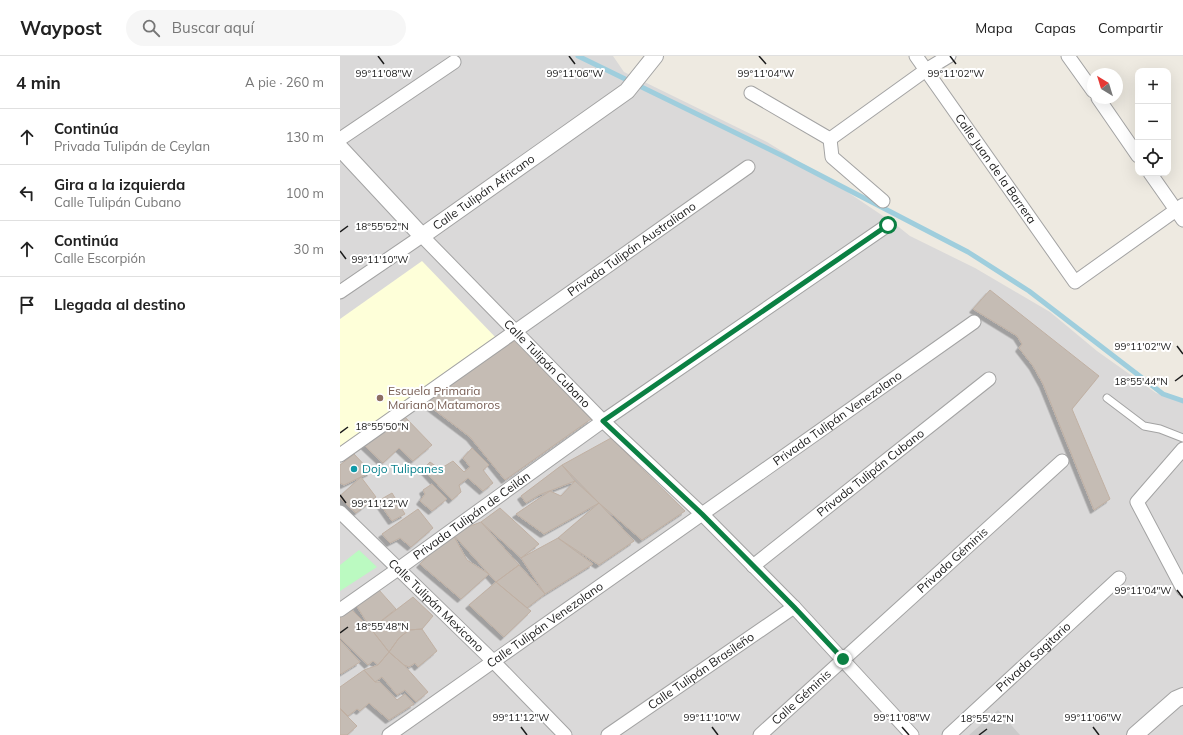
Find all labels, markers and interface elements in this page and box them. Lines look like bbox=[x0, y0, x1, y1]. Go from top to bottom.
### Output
search box bbox=[126, 10, 406, 46]
text: Waypost bbox=[20, 16, 102, 40]
icon: search bbox=[140, 17, 162, 39]
text: Buscar aquí bbox=[172, 18, 254, 37]
text: Mapa bbox=[975, 19, 1013, 37]
text: Capas bbox=[1035, 19, 1076, 37]
text: Compartir bbox=[1098, 19, 1163, 37]
text: 99°11'08"W bbox=[356, 67, 412, 80]
text: 99°11'06"W bbox=[547, 67, 603, 80]
text: 99°11'04"W bbox=[738, 67, 794, 80]
text: 99°11'02"W bbox=[928, 67, 984, 80]
north arrow bbox=[1087, 68, 1123, 104]
map controls bbox=[1135, 68, 1171, 176]
button: + bbox=[1135, 68, 1171, 104]
text: 4 min bbox=[16, 72, 61, 93]
text: A pie · 260 m bbox=[245, 74, 324, 90]
button: − bbox=[1135, 104, 1171, 140]
street label: Calle Juan de la Barrera bbox=[952, 111, 1040, 226]
text: Continúa bbox=[54, 119, 119, 138]
icon: ahead bbox=[16, 126, 38, 148]
text: 130 m bbox=[286, 129, 324, 145]
text: Privada Tulipán de Ceylan bbox=[54, 138, 210, 154]
button: locate bbox=[1135, 140, 1171, 176]
street label: Calle Tulipán Africano bbox=[430, 151, 537, 233]
text: Gira a la izquierda bbox=[54, 175, 185, 194]
icon: left bbox=[16, 182, 38, 204]
text: 100 m bbox=[286, 185, 324, 201]
text: Calle Tulipán Cubano bbox=[54, 194, 181, 210]
street label: Privada Tulipán Australiano bbox=[564, 198, 699, 299]
route start bbox=[879, 216, 897, 234]
text: 18°55'52"N bbox=[355, 220, 409, 233]
text: Continúa bbox=[54, 231, 119, 250]
icon: ahead bbox=[16, 238, 38, 260]
text: 30 m bbox=[294, 241, 324, 257]
text: Calle Escorpión bbox=[54, 250, 146, 266]
text: 99°11'10"W bbox=[352, 253, 408, 266]
icon: arrive bbox=[16, 294, 38, 316]
text: Llegada al destino bbox=[54, 295, 186, 314]
street label: Calle Tulipán Cubano bbox=[501, 316, 594, 411]
text: 99°11'02"W bbox=[1115, 340, 1171, 353]
street label: Privada Tulipán Venezolano bbox=[770, 367, 905, 469]
text: 18°55'44"N bbox=[1114, 375, 1168, 388]
place label: Escuela Primaria Mariano Matamoros bbox=[388, 383, 500, 412]
marker: Escuela Primaria Mariano Matamoros bbox=[375, 393, 385, 403]
text: 18°55'50"N bbox=[355, 420, 409, 433]
street label: Privada Tulipán Cubano bbox=[814, 425, 927, 520]
place label: Dojo Tulipanes bbox=[362, 461, 444, 476]
marker: Dojo Tulipanes bbox=[349, 464, 359, 474]
street label: Privada Tulipán de Ceilán bbox=[410, 468, 533, 563]
text: 99°11'12"W bbox=[352, 497, 408, 510]
street label: Privada Géminis bbox=[914, 524, 991, 596]
street label: Calle Tulipán Mexicano bbox=[386, 555, 487, 655]
street label: Calle Tulipán Venezolano bbox=[484, 578, 606, 671]
text: 99°11'04"W bbox=[1115, 584, 1171, 597]
street label: Privada Sagitario bbox=[993, 618, 1074, 695]
text: 18°55'48"N bbox=[355, 620, 409, 633]
street label: Calle Tulipán Brasileño bbox=[645, 629, 757, 712]
route end bbox=[834, 650, 852, 668]
street label: Calle Géminis bbox=[768, 666, 834, 728]
text: 99°11'12"W bbox=[493, 711, 549, 724]
text: 99°11'10"W bbox=[684, 711, 740, 724]
text: 99°11'08"W bbox=[874, 711, 930, 724]
text: 99°11'06"W bbox=[1065, 711, 1121, 724]
text: 18°55'42"N bbox=[960, 712, 1014, 725]

